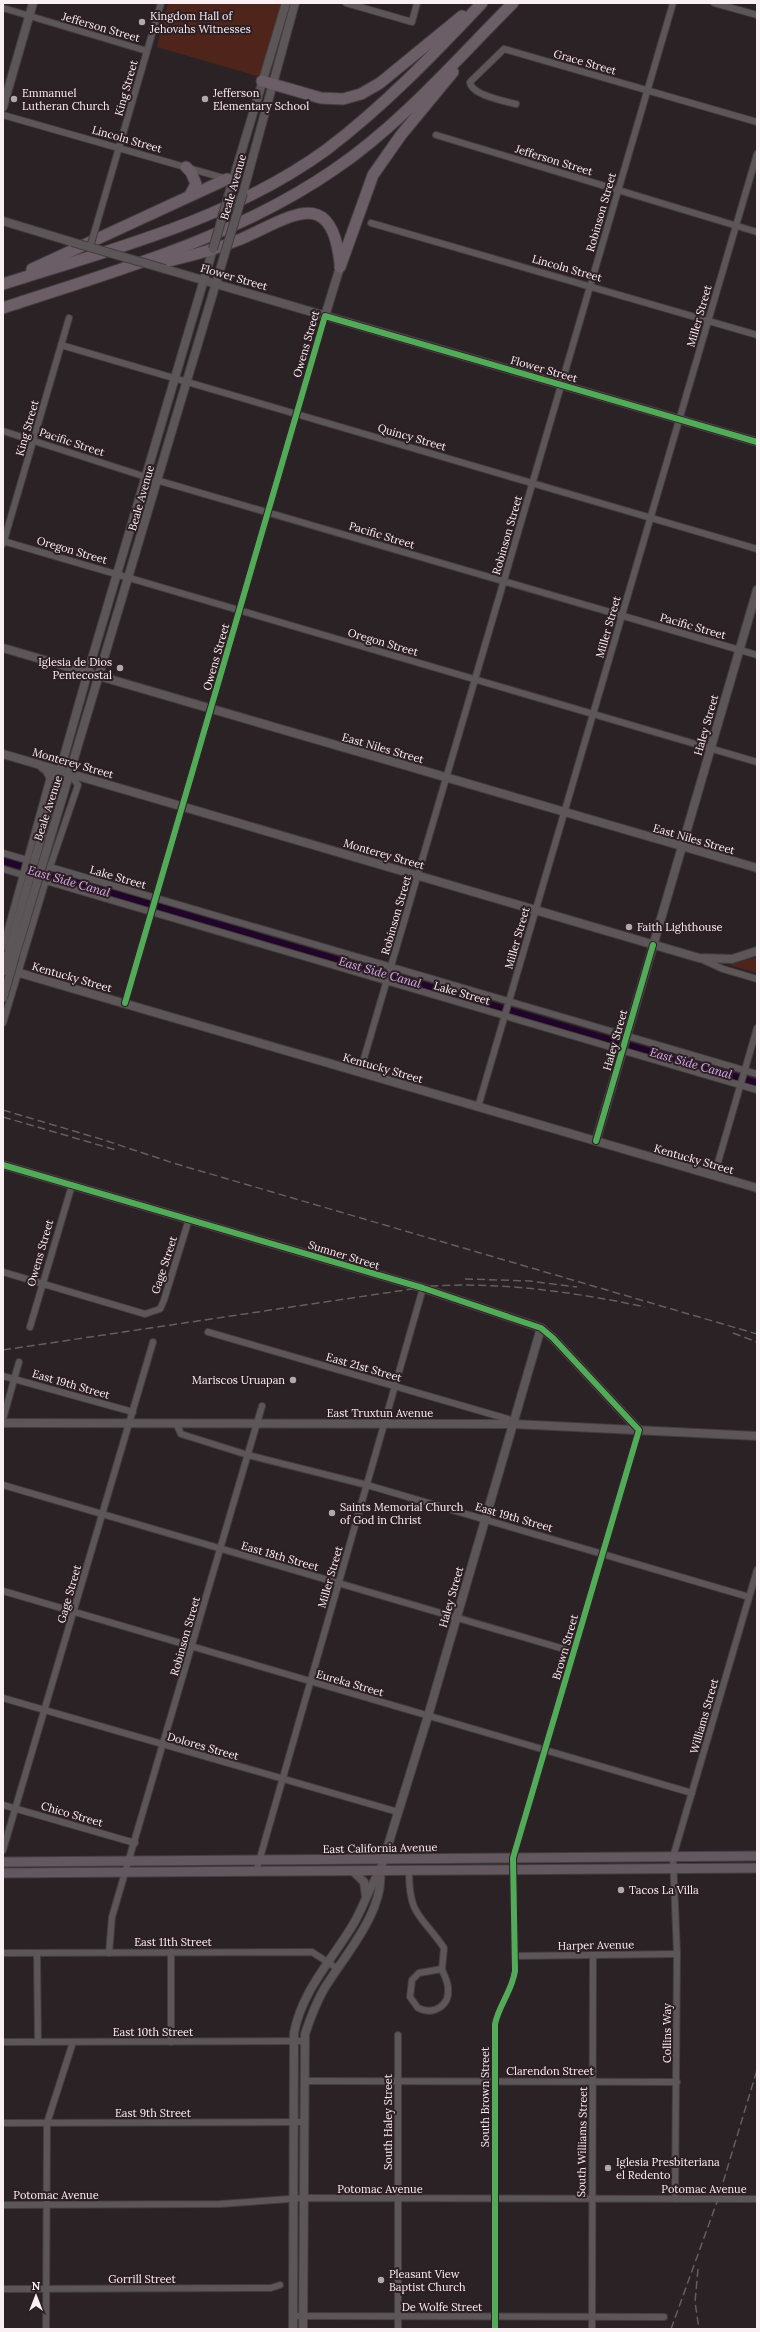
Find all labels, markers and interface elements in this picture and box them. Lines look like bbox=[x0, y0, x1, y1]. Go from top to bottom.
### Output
street label: Jefferson Street bbox=[59, 9, 142, 45]
place label: Kingdom Hall of Jehovahs Witnesses bbox=[149, 9, 251, 36]
marker: Kingdom Hall of Jehovahs Witnesses bbox=[137, 17, 147, 27]
street label: Grace Street bbox=[552, 46, 619, 78]
street label: King Street bbox=[111, 58, 141, 118]
place label: Emmanuel Lutheran Church bbox=[22, 86, 110, 113]
place label: Jefferson Elementary School bbox=[212, 86, 309, 113]
marker: Emmanuel Lutheran Church bbox=[9, 94, 19, 104]
marker: Jefferson Elementary School bbox=[200, 94, 210, 104]
street label: Lincoln Street bbox=[90, 122, 164, 156]
street label: Jefferson Street bbox=[513, 141, 595, 179]
street label: Beale Avenue bbox=[217, 153, 249, 221]
street label: Robinson Street bbox=[583, 170, 619, 253]
street label: Lincoln Street bbox=[530, 251, 604, 285]
street label: Flower Street bbox=[199, 261, 270, 293]
street label: Miller Street bbox=[683, 283, 715, 349]
street label: Owens Street bbox=[290, 308, 322, 379]
street label: Flower Street bbox=[509, 353, 580, 385]
street label: King Street bbox=[12, 398, 42, 458]
street label: Quincy Street bbox=[376, 421, 449, 454]
street label: Pacific Street bbox=[38, 425, 107, 459]
street label: Beale Avenue bbox=[125, 464, 157, 532]
street label: Robinson Street bbox=[489, 493, 525, 576]
street label: Pacific Street bbox=[347, 518, 417, 552]
street label: Oregon Street bbox=[35, 533, 110, 567]
street label: Miller Street bbox=[592, 594, 624, 660]
street label: Pacific Street bbox=[658, 610, 728, 642]
street label: Owens Street bbox=[200, 621, 232, 692]
street label: Oregon Street bbox=[346, 625, 421, 659]
place label: Iglesia de Dios Pentecostal bbox=[38, 655, 112, 682]
marker: Iglesia de Dios Pentecostal bbox=[115, 663, 125, 673]
street label: Haley Street bbox=[691, 692, 722, 757]
street label: East Niles Street bbox=[341, 730, 426, 767]
street label: Monterey Street bbox=[31, 745, 116, 781]
street label: Beale Avenue bbox=[31, 774, 65, 842]
street label: East Niles Street bbox=[652, 821, 737, 858]
street label: Monterey Street bbox=[342, 836, 427, 872]
water label: East Side Canal bbox=[26, 862, 113, 900]
street label: Lake Street bbox=[88, 862, 149, 892]
street label: Robinson Street bbox=[378, 873, 414, 956]
street label: Miller Street bbox=[501, 905, 533, 971]
place label: Faith Lighthouse bbox=[637, 920, 722, 934]
marker: Faith Lighthouse bbox=[624, 922, 634, 932]
water label: East Side Canal bbox=[337, 953, 424, 991]
street label: Kentucky Street bbox=[30, 959, 114, 995]
street label: Lake Street bbox=[432, 978, 493, 1008]
street label: Haley Street bbox=[600, 1007, 631, 1072]
water label: East Side Canal bbox=[648, 1044, 735, 1082]
street label: Kentucky Street bbox=[341, 1050, 425, 1086]
street label: Kentucky Street bbox=[652, 1141, 736, 1177]
street label: Owens Street bbox=[24, 1217, 56, 1288]
street label: Gage Street bbox=[148, 1234, 180, 1296]
street label: Sumner Street bbox=[307, 1237, 382, 1273]
street label: East 21st Street bbox=[325, 1350, 404, 1385]
street label: East 19th Street bbox=[31, 1366, 112, 1402]
place label: Mariscos Uruapan bbox=[192, 1373, 285, 1387]
marker: Mariscos Uruapan bbox=[288, 1375, 298, 1385]
street label: East Truxtun Avenue bbox=[327, 1406, 433, 1420]
street label: East 19th Street bbox=[474, 1499, 555, 1535]
place label: Saints Memorial Church of God in Christ bbox=[340, 1500, 464, 1527]
marker: Saints Memorial Church of God in Christ bbox=[327, 1508, 337, 1518]
street label: East 18th Street bbox=[240, 1538, 321, 1574]
street label: Miller Street bbox=[314, 1544, 346, 1610]
street label: Gage Street bbox=[54, 1562, 84, 1625]
street label: Haley Street bbox=[436, 1564, 467, 1629]
street label: Robinson Street bbox=[167, 1594, 203, 1677]
street label: Brown Street bbox=[549, 1612, 581, 1681]
street label: Eureka Street bbox=[315, 1667, 386, 1700]
street label: Williams Street bbox=[687, 1676, 722, 1755]
street label: Dolores Street bbox=[166, 1729, 241, 1763]
street label: Chico Street bbox=[39, 1798, 105, 1830]
street label: East California Avenue bbox=[323, 1840, 438, 1856]
place label: Tacos La Villa bbox=[629, 1883, 699, 1897]
marker: Tacos La Villa bbox=[616, 1885, 626, 1895]
street label: East 11th Street bbox=[134, 1935, 213, 1949]
street label: Harper Avenue bbox=[558, 1937, 634, 1953]
street label: Collins Way bbox=[660, 2003, 674, 2063]
street label: East 10th Street bbox=[113, 2025, 194, 2039]
street label: South Brown Street bbox=[478, 2046, 492, 2147]
street label: Clarendon Street bbox=[506, 2064, 594, 2078]
street label: South Haley Street bbox=[381, 2073, 395, 2170]
street label: South Williams Street bbox=[574, 2086, 590, 2197]
street label: East 9th Street bbox=[115, 2106, 192, 2120]
place label: Iglesia Presbiteriana el Redento bbox=[616, 2155, 720, 2182]
marker: Iglesia Presbiteriana el Redento bbox=[603, 2163, 613, 2173]
street label: Potomac Avenue bbox=[337, 2182, 423, 2196]
street label: Potomac Avenue bbox=[661, 2182, 747, 2196]
street label: Potomac Avenue bbox=[13, 2188, 99, 2202]
place label: Pleasant View Baptist Church bbox=[389, 2267, 466, 2294]
street label: Gorrill Street bbox=[108, 2272, 176, 2286]
marker: Pleasant View Baptist Church bbox=[376, 2275, 386, 2285]
north arrow bbox=[16, 2276, 56, 2316]
text: N bbox=[32, 2279, 41, 2293]
street label: De Wolfe Street bbox=[402, 2300, 483, 2314]

